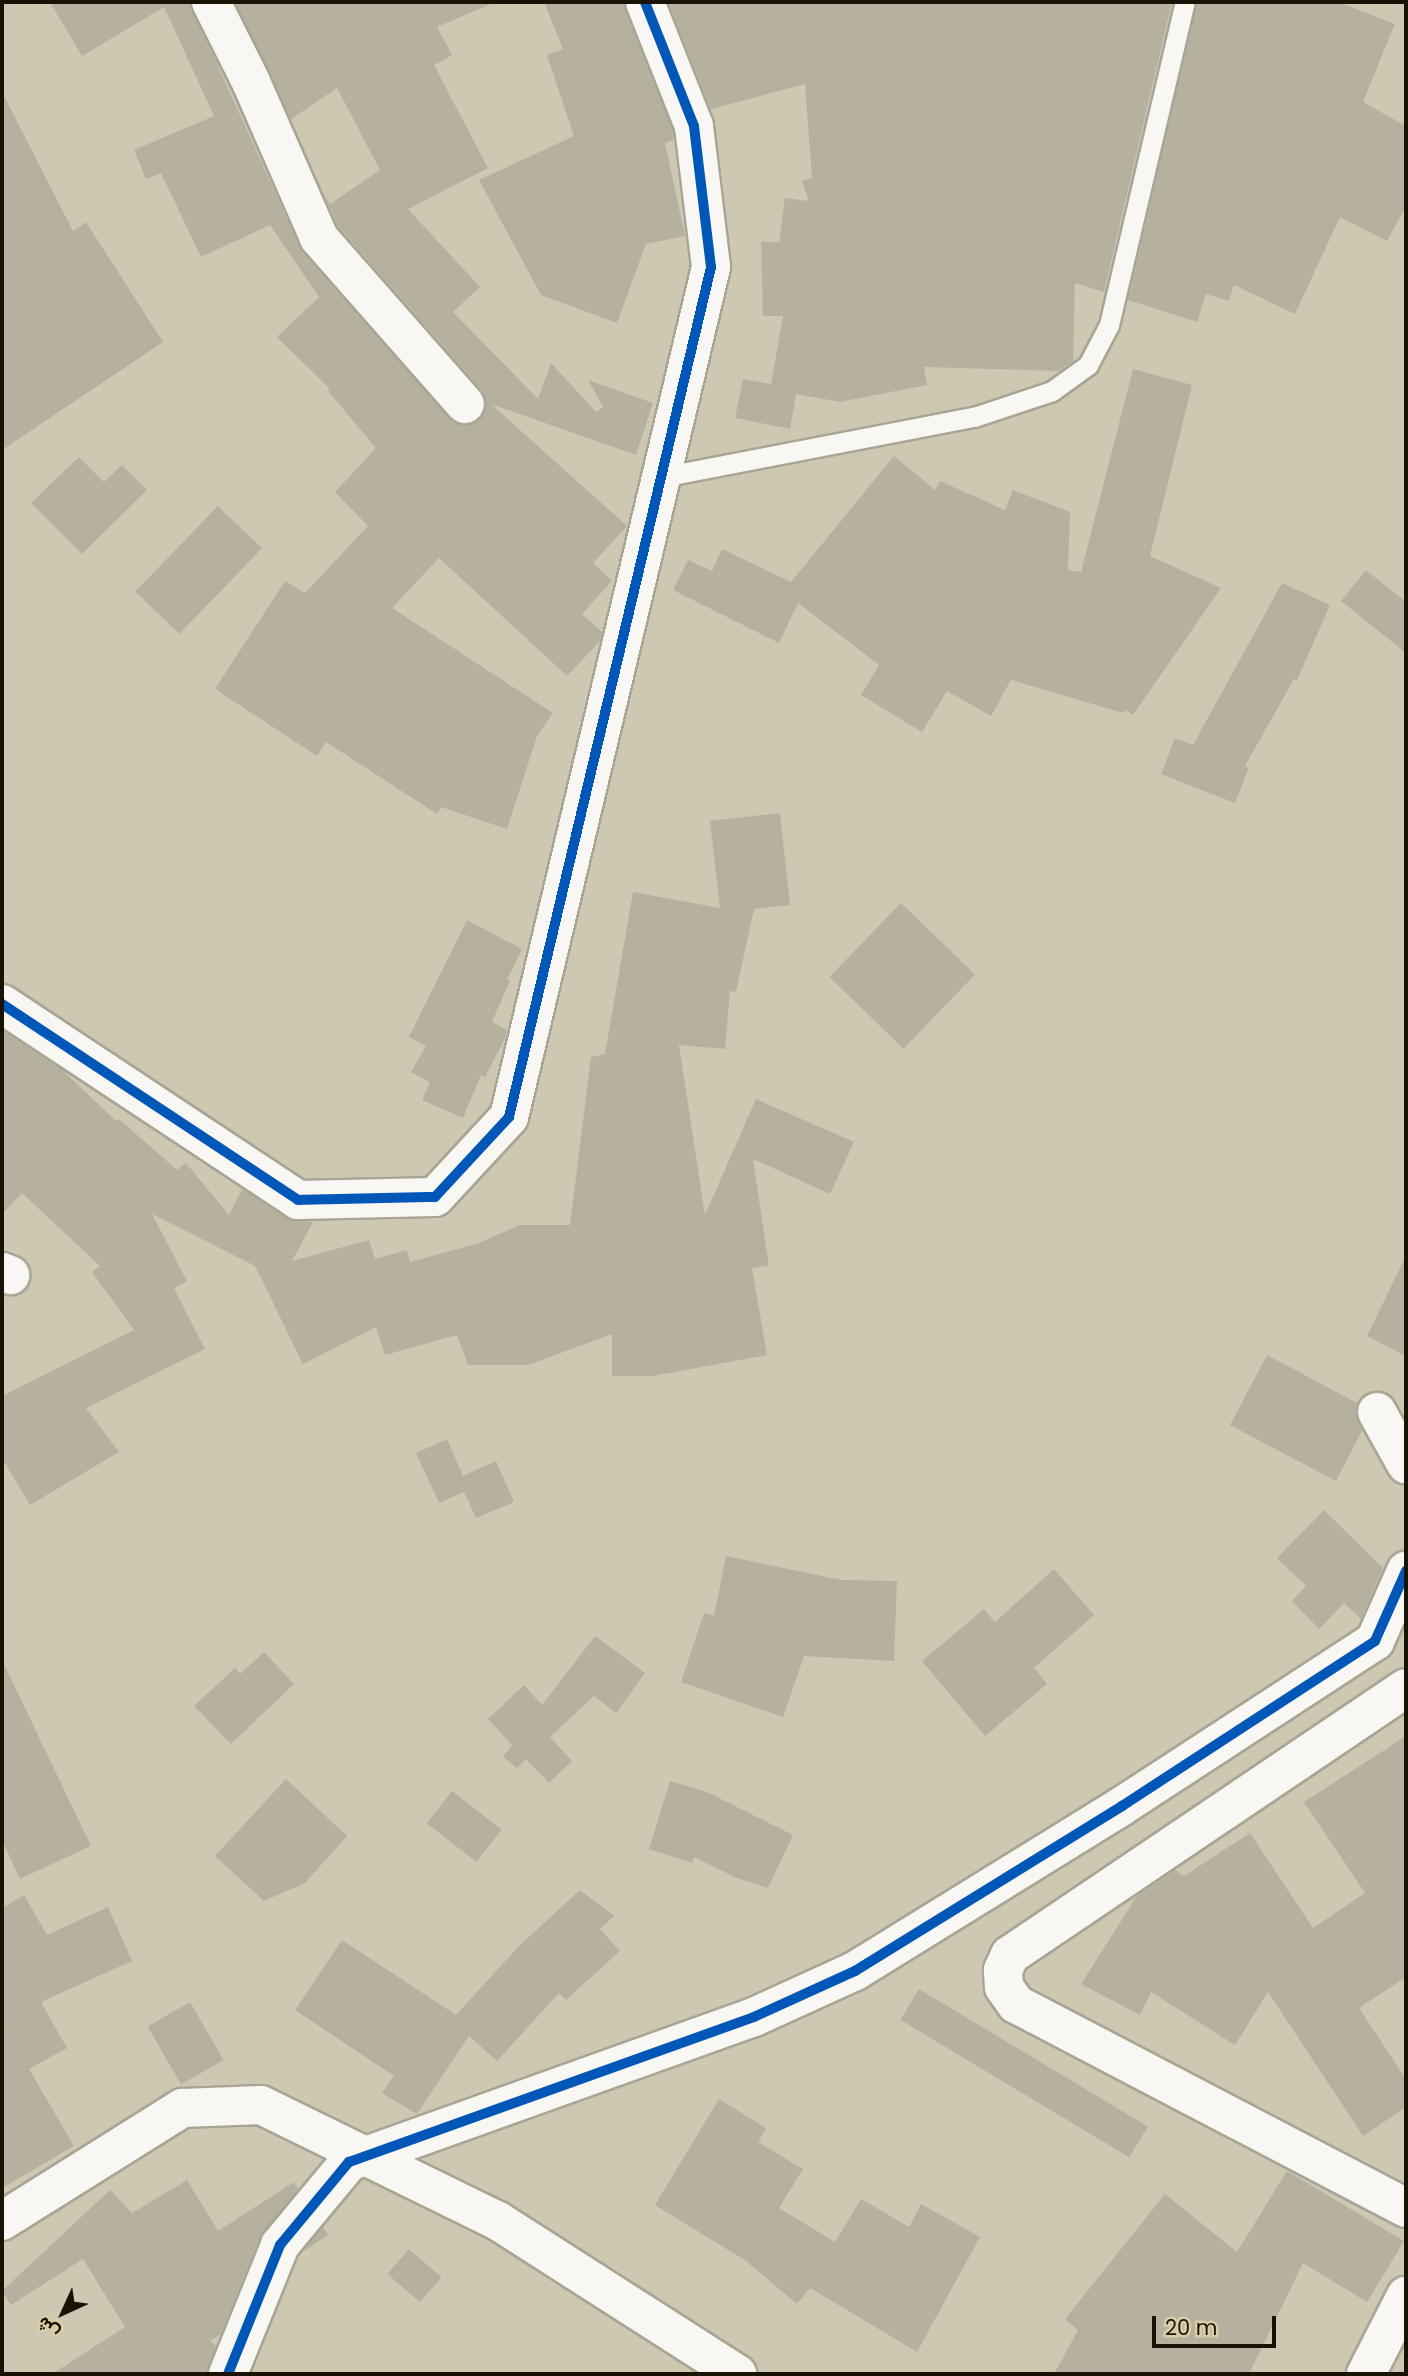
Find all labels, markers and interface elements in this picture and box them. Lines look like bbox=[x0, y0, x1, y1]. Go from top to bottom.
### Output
north arrow bbox=[28, 2278, 98, 2348]
scale bar bbox=[1156, 2302, 1280, 2346]
text: ش bbox=[30, 2311, 65, 2346]
text: 20 m bbox=[1165, 2313, 1218, 2342]

